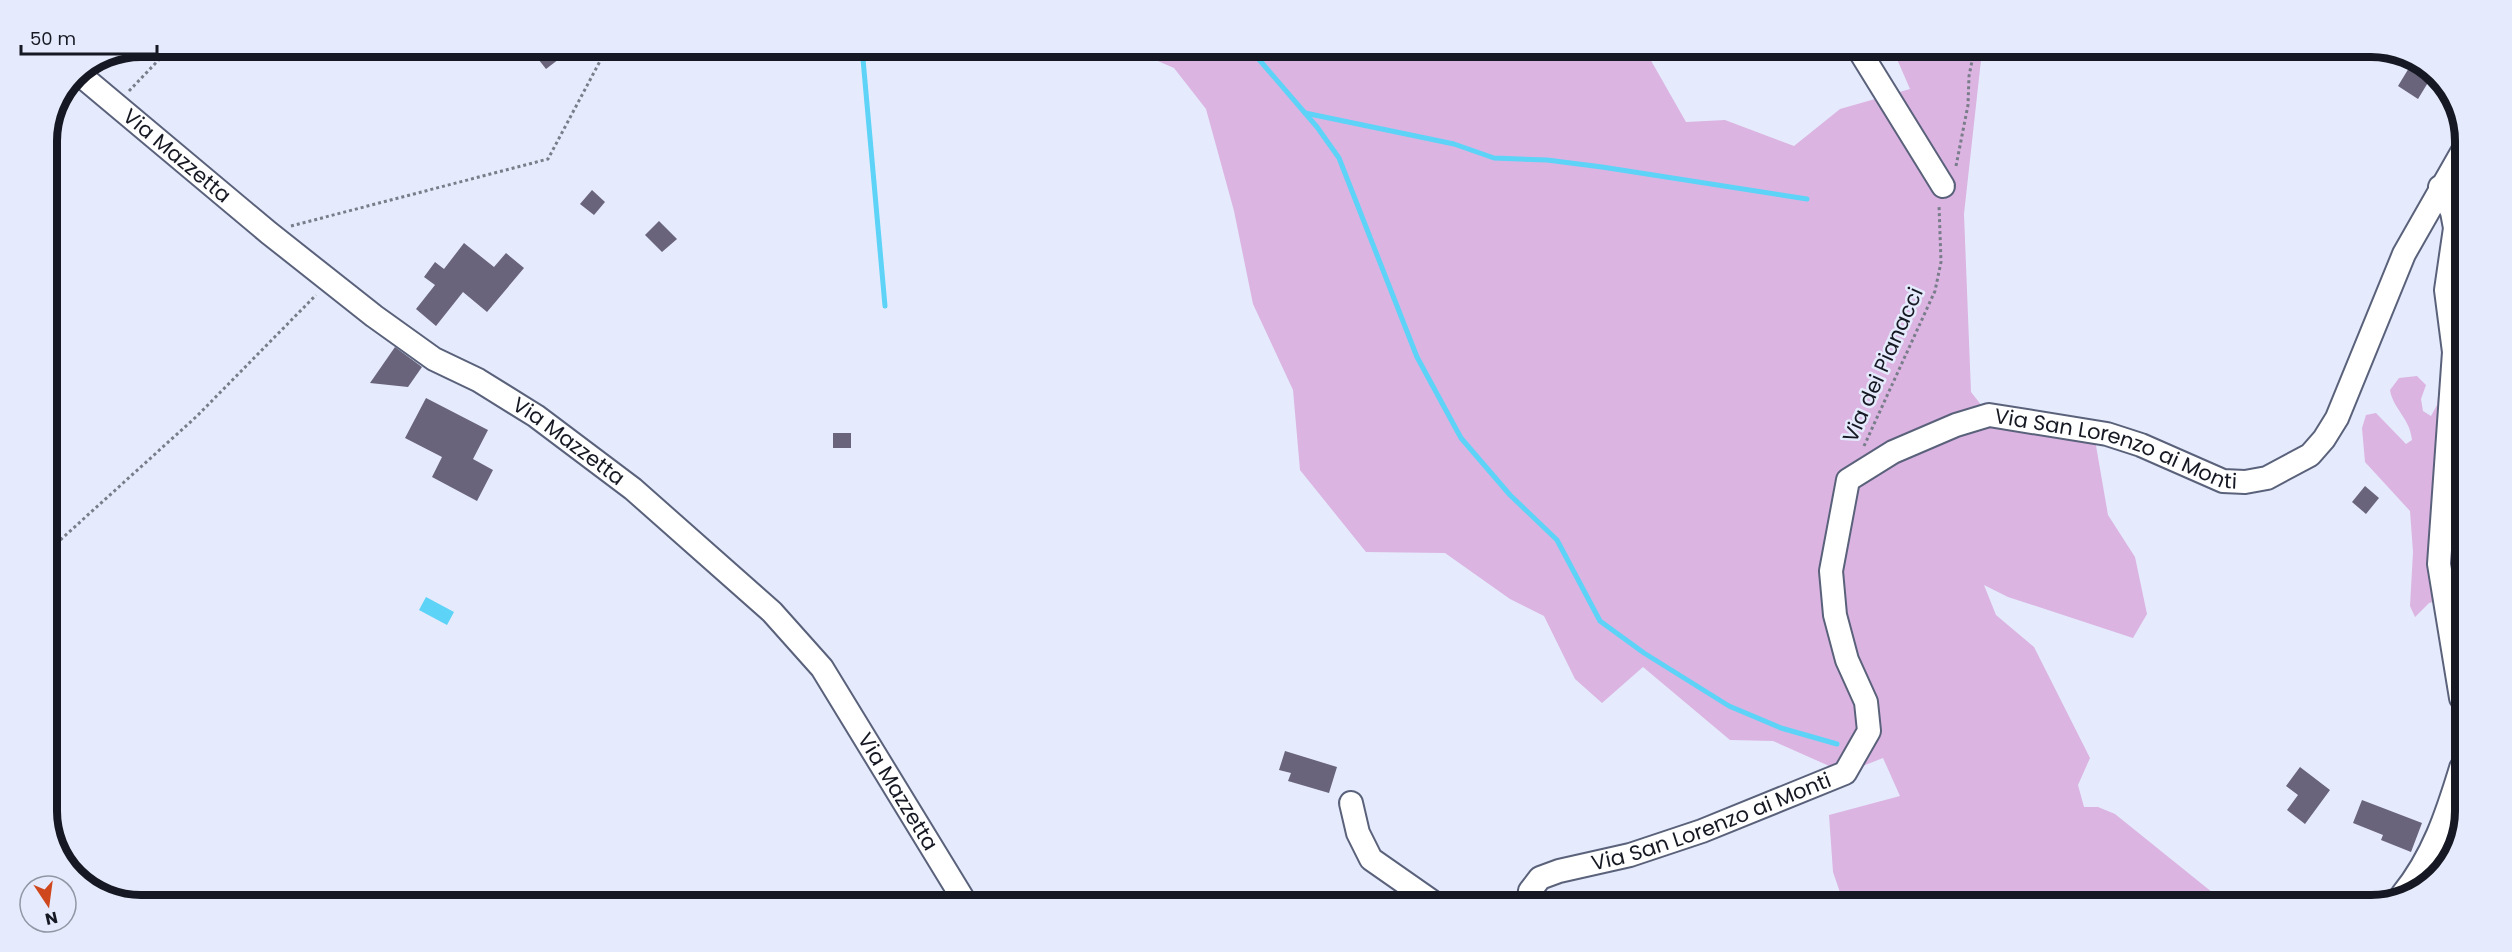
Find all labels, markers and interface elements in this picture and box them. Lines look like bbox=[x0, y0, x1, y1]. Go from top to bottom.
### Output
scale bar bbox=[21, 18, 158, 56]
text: 50 m bbox=[30, 26, 76, 51]
street label: Via Mazzetta bbox=[117, 102, 238, 209]
street label: Via dei Pianacci bbox=[1835, 283, 1930, 447]
street label: Via Mazzetta bbox=[507, 390, 631, 492]
street label: Via San Lorenzo ai Monti bbox=[1992, 401, 2238, 496]
street label: Via Mazzetta bbox=[851, 727, 945, 856]
street label: Via San Lorenzo ai Monti bbox=[1589, 765, 1835, 877]
north arrow bbox=[18, 874, 78, 934]
text: N bbox=[43, 906, 60, 931]

